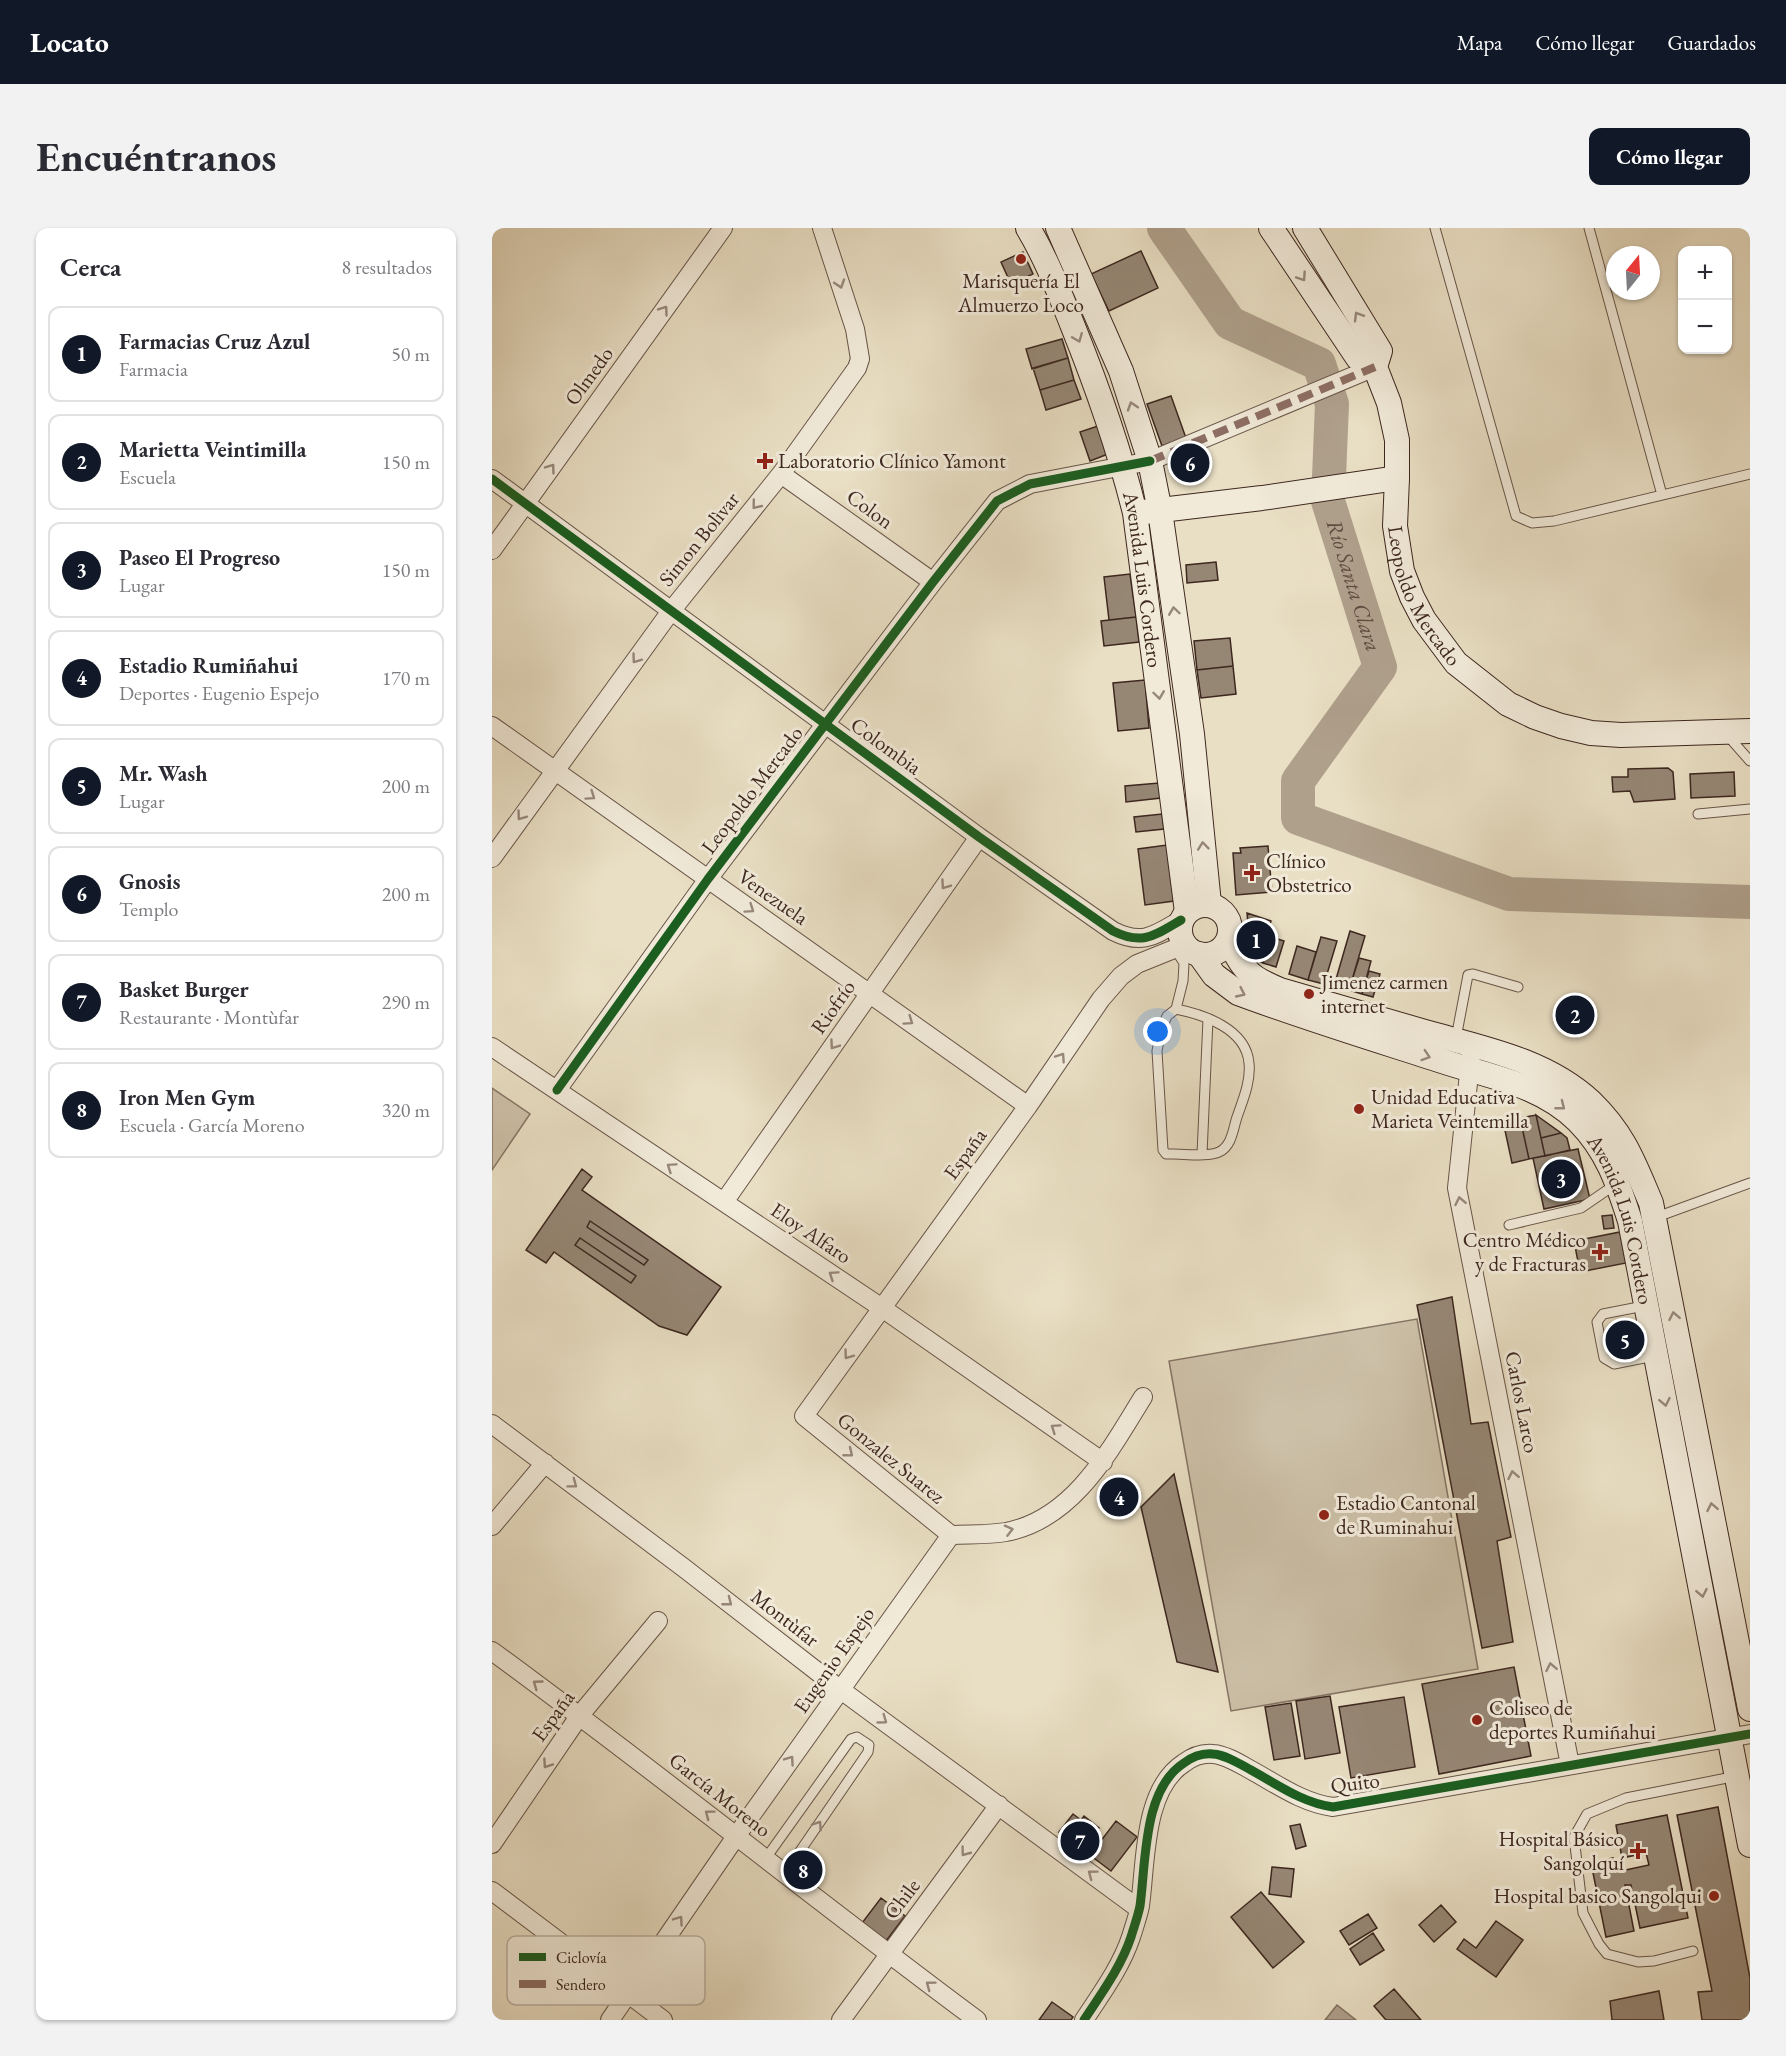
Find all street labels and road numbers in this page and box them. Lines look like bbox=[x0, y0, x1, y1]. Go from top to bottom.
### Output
street label: Olmedo bbox=[558, 341, 619, 411]
street label: Colon bbox=[842, 483, 899, 535]
street label: Simon Bolìvar bbox=[652, 486, 745, 591]
street label: Avenida Luis Cordero bbox=[1117, 487, 1169, 669]
street label: Leopoldo Mercado bbox=[1382, 524, 1467, 671]
street label: Colombia bbox=[846, 711, 928, 781]
street label: Leopoldo Mercado bbox=[695, 720, 808, 859]
street label: Venezuela bbox=[733, 863, 814, 931]
street label: Riofrío bbox=[804, 974, 861, 1039]
street label: España bbox=[937, 1122, 993, 1185]
street label: Avenida Luis Cordero bbox=[1581, 1128, 1660, 1307]
street label: Eloy Alfaro bbox=[766, 1196, 857, 1269]
street label: Carlos Larco bbox=[1499, 1349, 1546, 1455]
street label: Gonzalez Suarez bbox=[832, 1406, 951, 1509]
street label: Montùfar bbox=[746, 1583, 825, 1653]
street label: Eugenio Espejo bbox=[787, 1601, 880, 1718]
street label: España bbox=[525, 1684, 581, 1747]
street label: García Moreno bbox=[664, 1746, 777, 1843]
street label: Quito bbox=[1329, 1766, 1381, 1800]
street label: Chile bbox=[878, 1873, 926, 1924]

